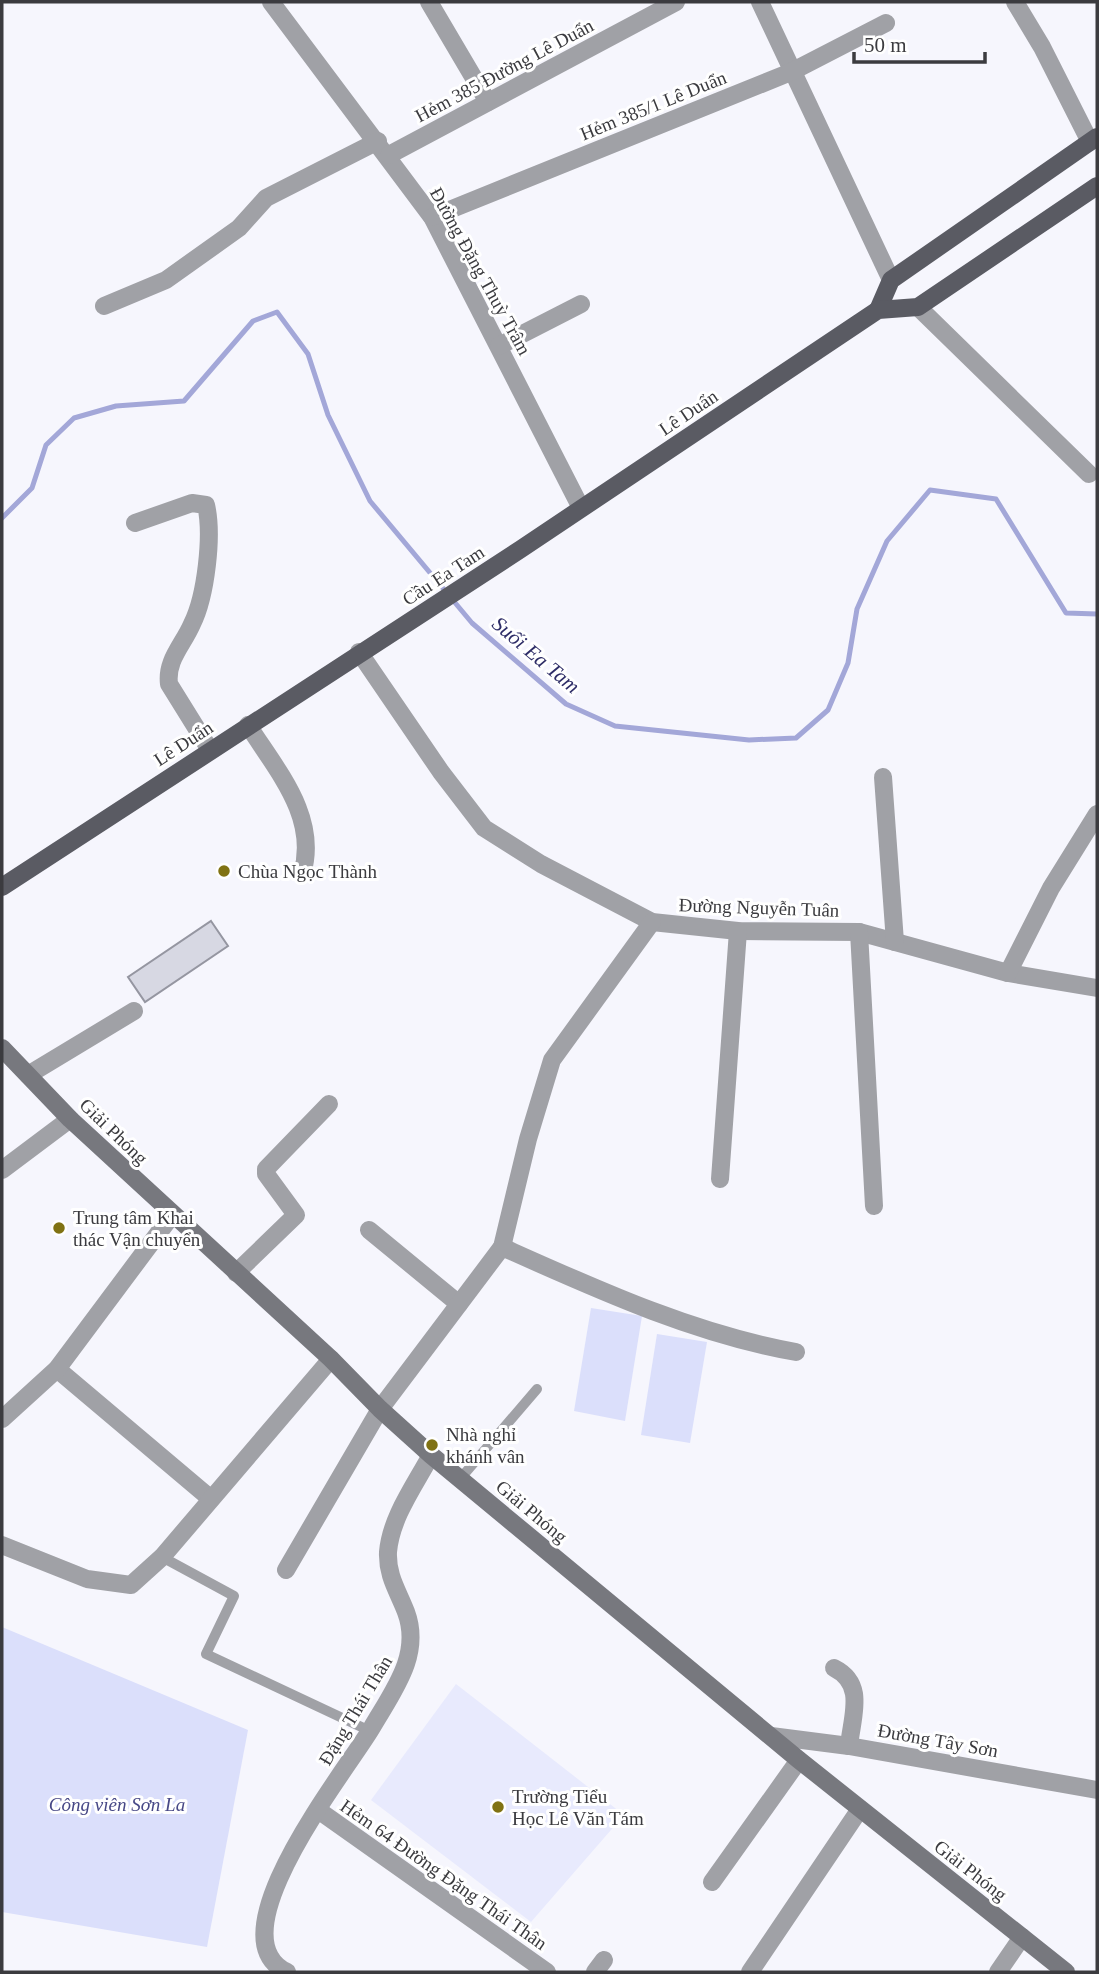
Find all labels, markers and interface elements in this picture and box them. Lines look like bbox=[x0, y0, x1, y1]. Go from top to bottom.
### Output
street label: Hẻm 385 Đường Lê Duẩn bbox=[412, 14, 597, 126]
scale bar bbox=[854, 21, 985, 65]
text: 50 m bbox=[864, 33, 907, 57]
street label: Hẻm 385/1 Lê Duẩn bbox=[577, 66, 730, 144]
street label: Đường Đặng Thuỳ Trâm bbox=[426, 184, 536, 359]
street label: Lê Duẩn bbox=[655, 385, 722, 440]
street label: Cầu Ea Tam bbox=[398, 541, 488, 610]
water label: Suối Ea Tam bbox=[487, 612, 585, 698]
street label: Lê Duẩn bbox=[150, 716, 217, 770]
place label: Chùa Ngọc Thành bbox=[238, 861, 377, 882]
marker: Chùa Ngọc Thành bbox=[216, 863, 232, 879]
street label: Đường Nguyễn Tuân bbox=[678, 894, 840, 921]
street label: Giải Phóng bbox=[75, 1094, 152, 1169]
place label: Trung tâm Khai thác Vận chuyển bbox=[73, 1207, 201, 1250]
marker: Trung tâm Khai thác Vận chuyển bbox=[51, 1220, 67, 1236]
place label: Nhà nghỉ khánh vân bbox=[446, 1424, 525, 1467]
marker: Nhà nghỉ khánh vân bbox=[424, 1437, 440, 1453]
street label: Giải Phóng bbox=[492, 1476, 572, 1547]
street label: Đặng Thái Thân bbox=[315, 1651, 397, 1769]
street label: Đường Tây Sơn bbox=[876, 1720, 1000, 1762]
place label: Trường Tiểu Học Lê Văn Tám bbox=[512, 1786, 644, 1829]
park label: Công viên Sơn La bbox=[49, 1794, 185, 1815]
street label: Hẻm 64 Đường Đặng Thái Thân bbox=[336, 1795, 551, 1954]
marker: Trường Tiểu Học Lê Văn Tám bbox=[490, 1799, 506, 1815]
street label: Giải Phóng bbox=[930, 1836, 1011, 1905]

